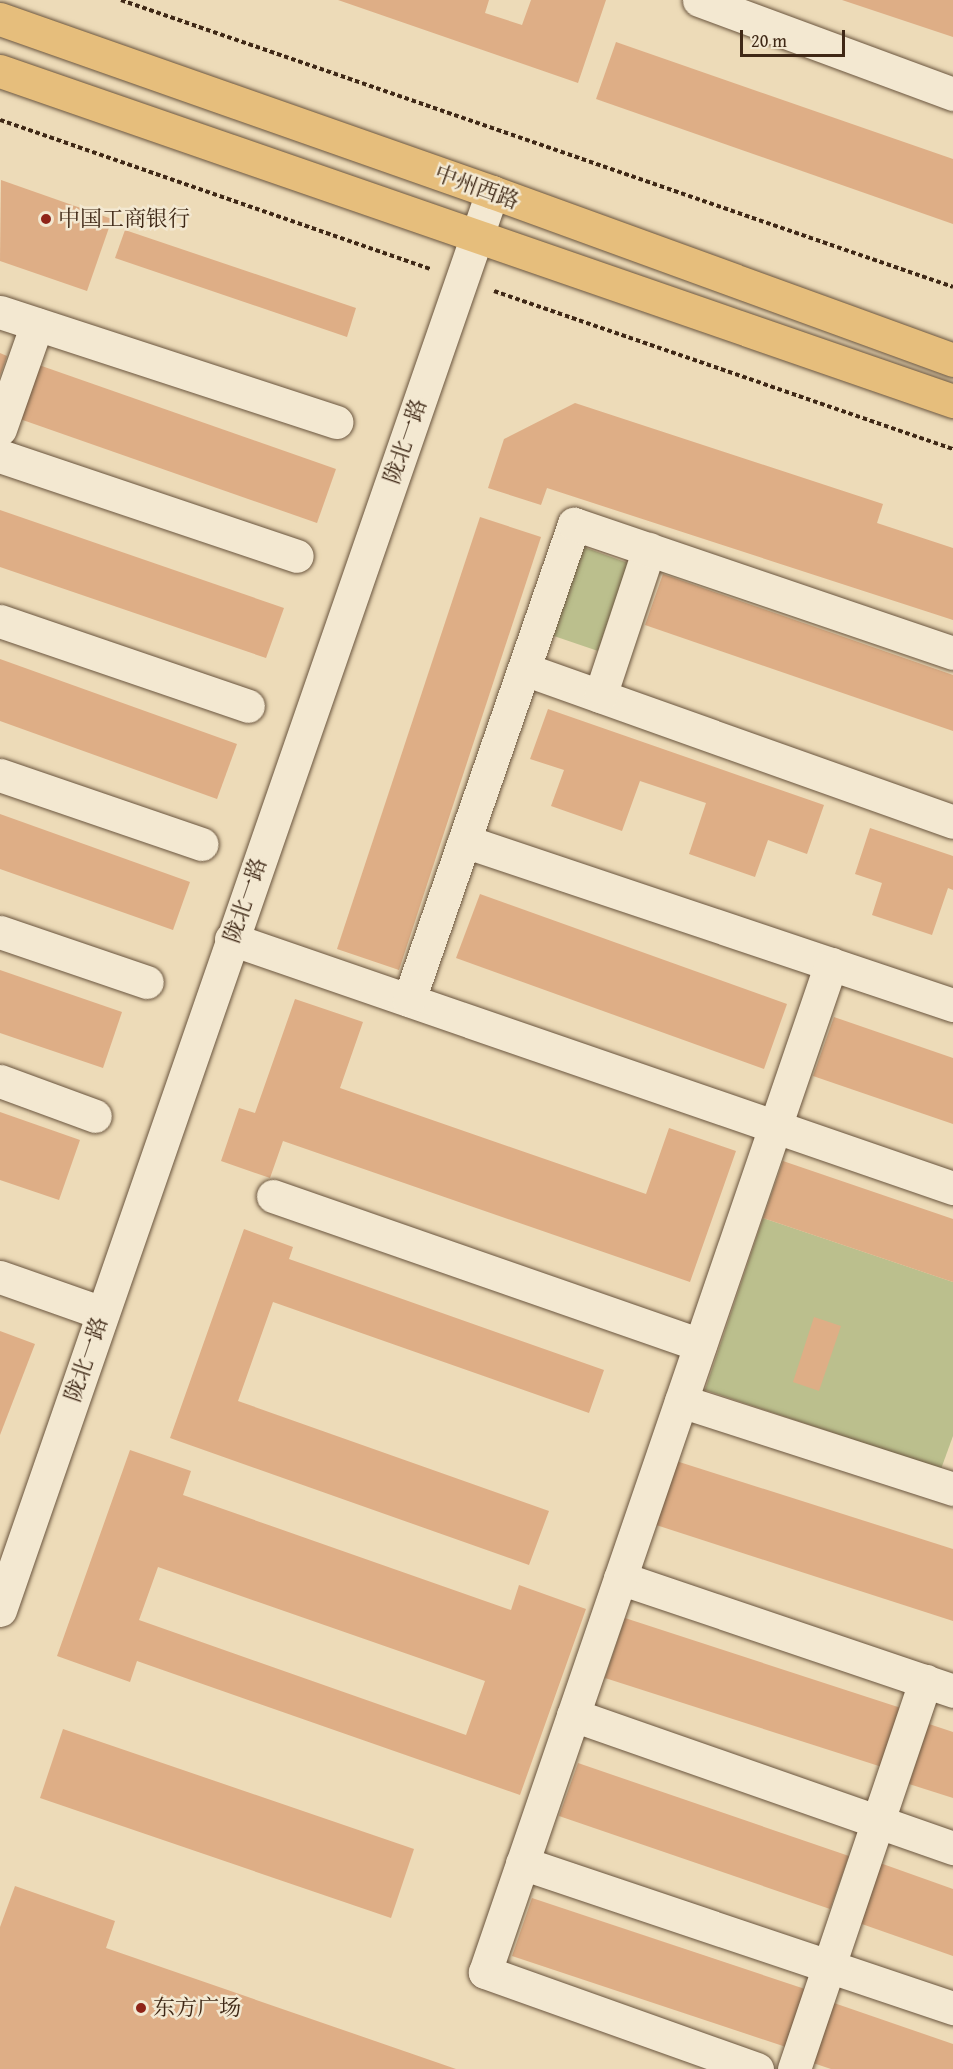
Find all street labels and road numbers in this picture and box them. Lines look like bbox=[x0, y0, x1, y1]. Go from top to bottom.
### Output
street label: 中州西路 bbox=[431, 160, 523, 214]
street label: 陇北一路 bbox=[378, 395, 432, 487]
street label: 陇北一路 bbox=[218, 854, 272, 946]
street label: 陇北一路 bbox=[59, 1313, 113, 1405]

